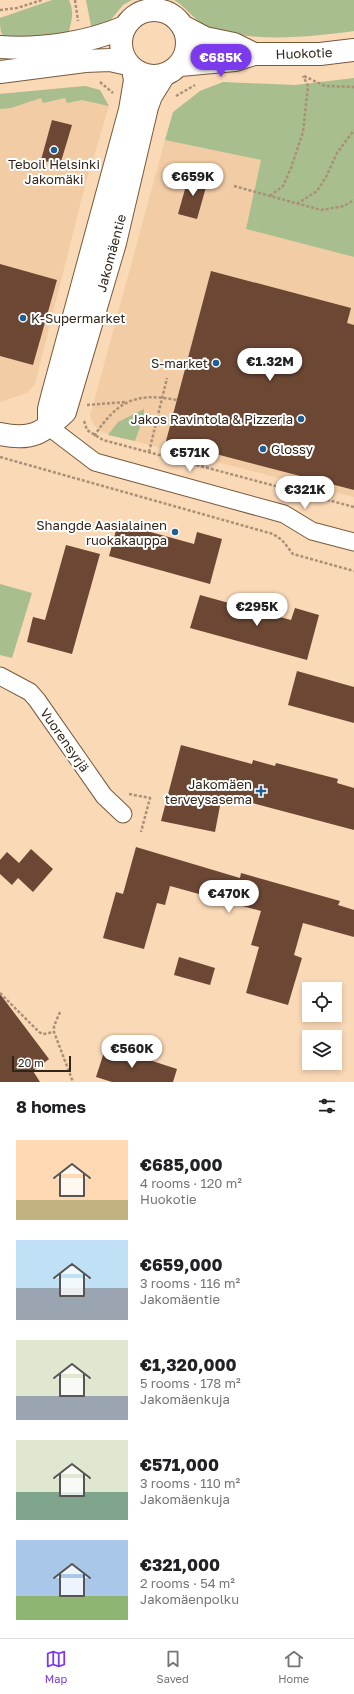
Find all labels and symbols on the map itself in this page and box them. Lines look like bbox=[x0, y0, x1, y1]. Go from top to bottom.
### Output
pin: €685K bbox=[193, 44, 249, 78]
street label: Huokotie bbox=[275, 44, 333, 62]
marker: Teboil Helsinki Jakomäki bbox=[49, 145, 59, 155]
place label: Teboil Helsinki Jakomäki bbox=[8, 156, 100, 187]
pin: €659K bbox=[165, 163, 221, 197]
street label: Jakomäentie bbox=[93, 212, 129, 294]
place label: K-Supermarket bbox=[31, 310, 125, 326]
marker: K-Supermarket bbox=[18, 313, 28, 323]
pin: €1.32M bbox=[237, 348, 303, 382]
place label: S-market bbox=[151, 355, 208, 371]
marker: S-market bbox=[211, 358, 221, 368]
place label: Jakos Ravintola & Pizzeria bbox=[130, 411, 293, 427]
marker: Jakos Ravintola & Pizzeria bbox=[296, 414, 306, 424]
pin: €571K bbox=[162, 439, 218, 473]
place label: Glossy bbox=[271, 441, 314, 457]
marker: Glossy bbox=[258, 444, 268, 454]
pin: €321K bbox=[277, 476, 333, 510]
place label: Shangde Aasialainen ruokakauppa bbox=[36, 517, 167, 548]
marker: Shangde Aasialainen ruokakauppa bbox=[170, 527, 180, 537]
pin: €295K bbox=[229, 593, 285, 627]
street label: Vuorensyrjä bbox=[37, 705, 93, 775]
place label: Jakomäen terveysasema bbox=[165, 776, 252, 807]
marker: Jakomäen terveysasema bbox=[255, 785, 267, 797]
pin: €470K bbox=[201, 880, 257, 914]
pin: €560K bbox=[104, 1035, 160, 1069]
scale bar bbox=[12, 1054, 71, 1073]

